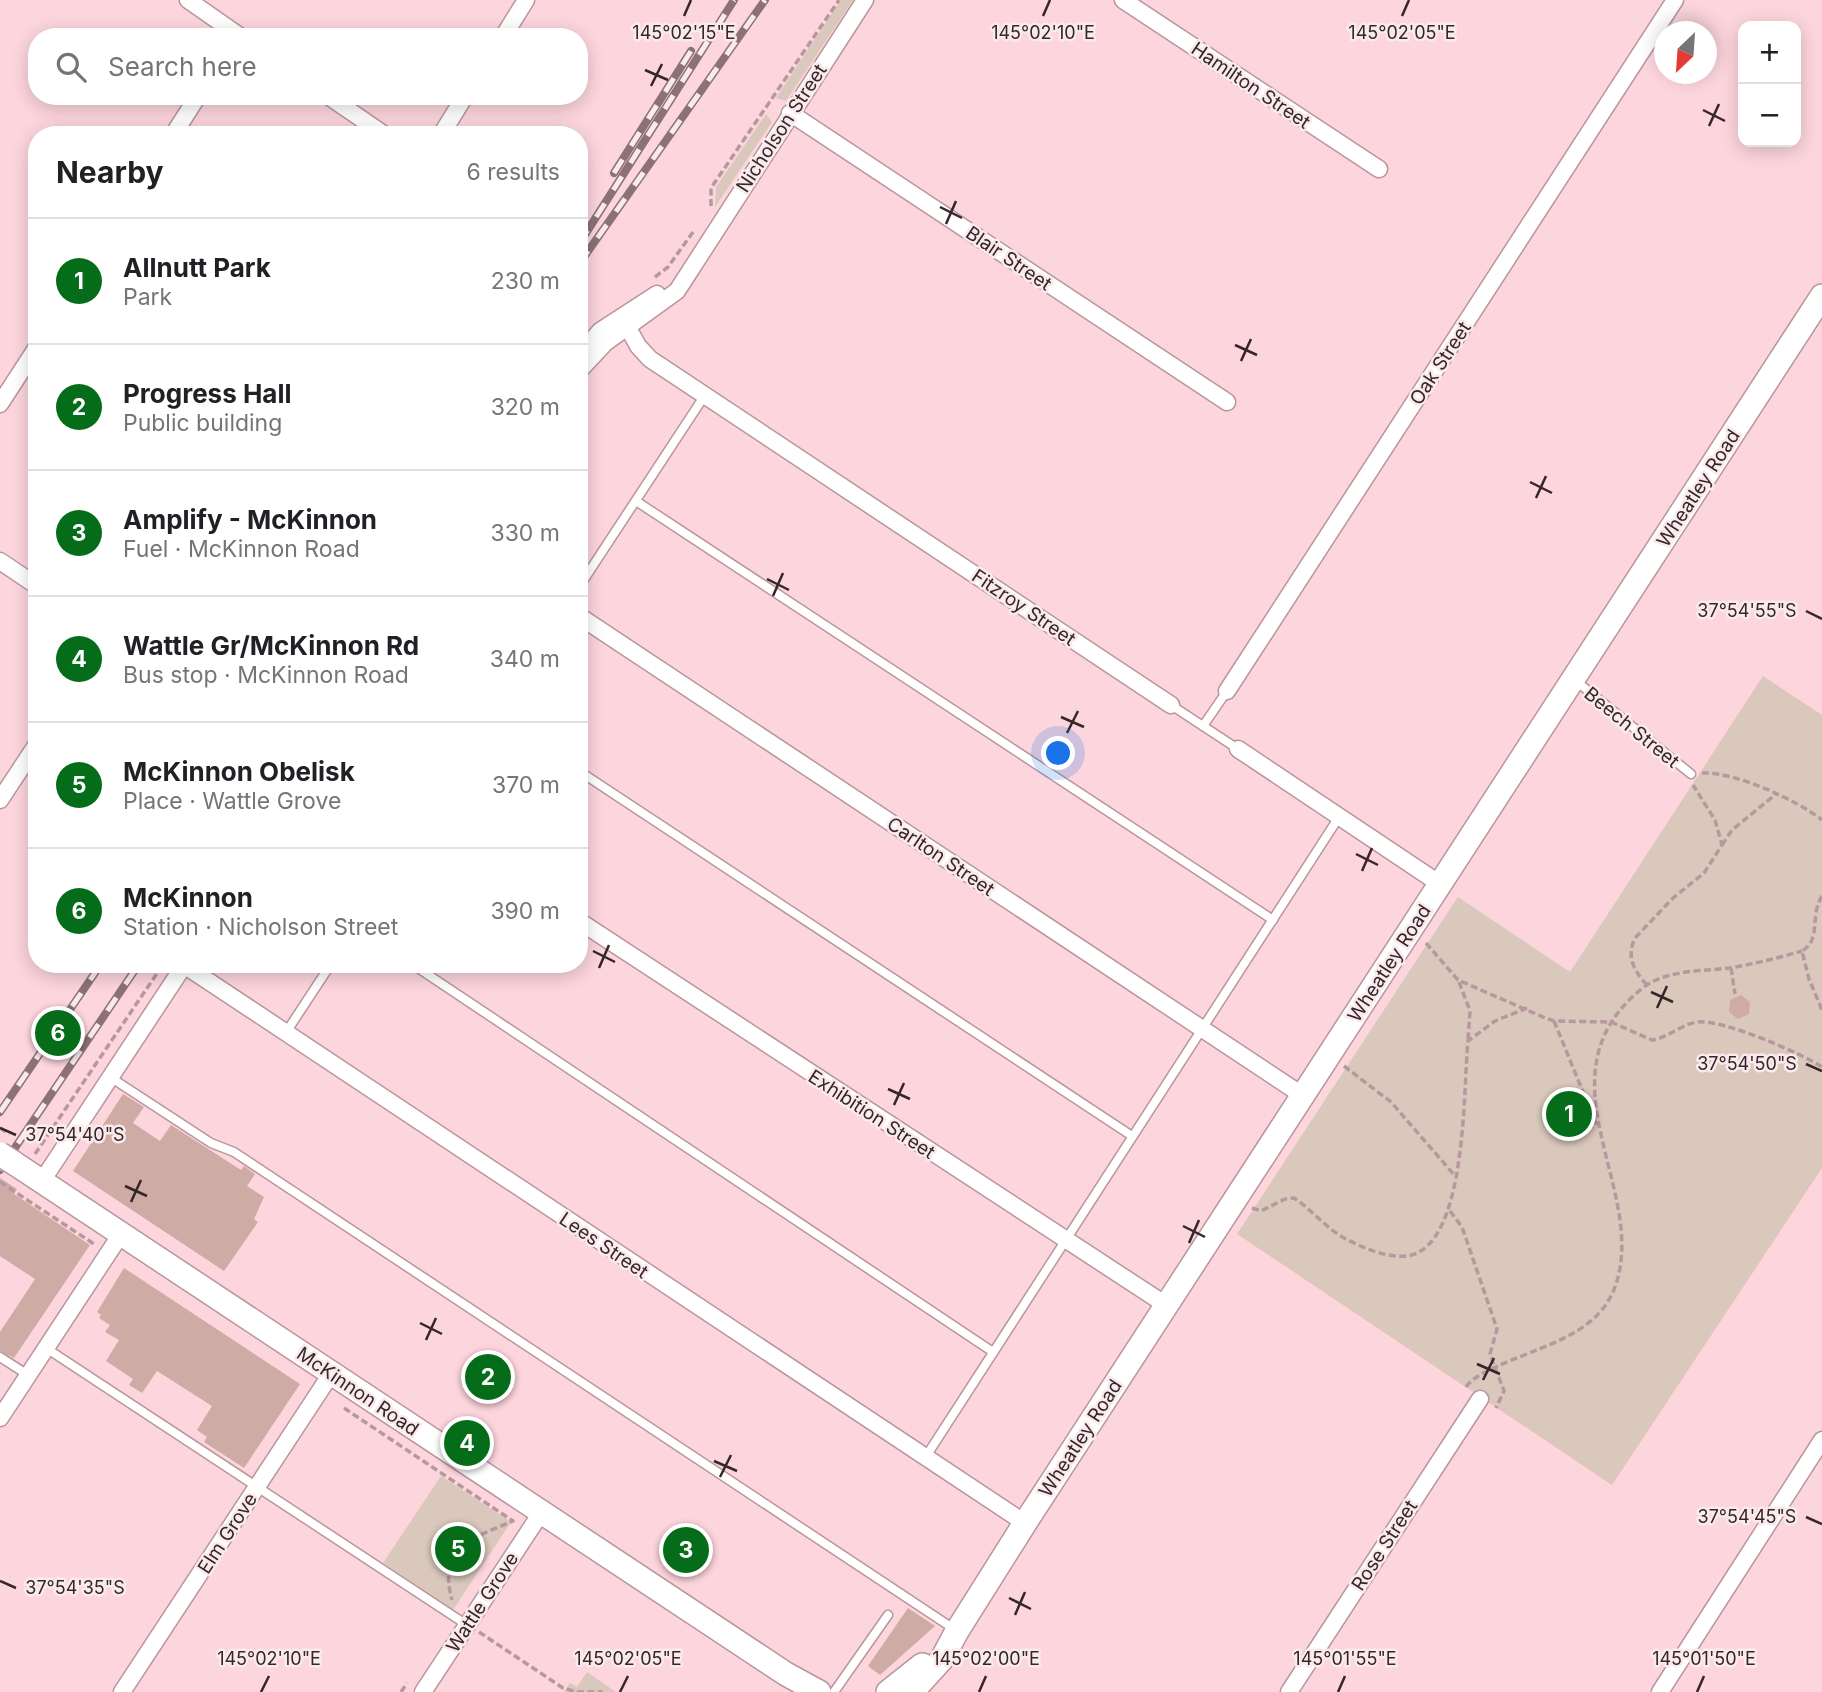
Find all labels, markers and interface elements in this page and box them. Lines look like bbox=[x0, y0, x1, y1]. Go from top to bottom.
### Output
north arrow bbox=[1654, 21, 1717, 84]
map controls bbox=[1738, 21, 1801, 147]
button: + bbox=[1738, 21, 1801, 84]
text: 145°02'15"E bbox=[632, 22, 736, 43]
text: 145°02'10"E bbox=[991, 22, 1095, 43]
text: 145°02'05"E bbox=[1348, 22, 1456, 43]
search box bbox=[28, 28, 588, 105]
street label: Hamilton Street bbox=[1187, 37, 1315, 134]
icon: search bbox=[52, 48, 90, 86]
text: Search here bbox=[108, 51, 257, 82]
street label: Nicholson Street bbox=[731, 60, 832, 197]
button: − bbox=[1738, 84, 1801, 147]
text: Nearby bbox=[56, 154, 164, 190]
text: 6 results bbox=[466, 158, 560, 186]
street label: Blair Street bbox=[961, 221, 1056, 295]
text: Allnutt Park bbox=[123, 252, 271, 283]
text: 1 bbox=[74, 267, 84, 295]
text: 230 m bbox=[491, 267, 560, 295]
text: Park bbox=[123, 283, 172, 311]
street label: Oak Street bbox=[1405, 317, 1476, 409]
text: Progress Hall bbox=[123, 378, 292, 409]
text: 2 bbox=[72, 393, 86, 421]
text: 320 m bbox=[491, 393, 560, 421]
text: Public building bbox=[123, 409, 282, 437]
street label: Wheatley Road bbox=[1652, 425, 1745, 551]
text: Amplify - McKinnon bbox=[123, 504, 377, 535]
text: 3 bbox=[72, 519, 86, 547]
text: 330 m bbox=[490, 519, 560, 547]
text: Fuel · McKinnon Road bbox=[123, 535, 360, 563]
street label: Fitzroy Street bbox=[968, 564, 1080, 651]
text: 37°54'55"S bbox=[1697, 600, 1797, 621]
text: Wattle Gr/McKinnon Rd bbox=[123, 630, 419, 661]
text: 4 bbox=[71, 645, 87, 673]
text: 340 m bbox=[490, 645, 560, 673]
text: Bus stop · McKinnon Road bbox=[123, 661, 409, 689]
street label: Beech Street bbox=[1580, 682, 1684, 773]
your location bbox=[1041, 736, 1075, 770]
text: McKinnon Obelisk bbox=[123, 756, 355, 787]
text: 5 bbox=[72, 771, 86, 799]
text: 370 m bbox=[492, 771, 560, 799]
text: Place · Wattle Grove bbox=[123, 787, 341, 815]
street label: Carlton Street bbox=[883, 812, 999, 901]
text: McKinnon bbox=[123, 882, 253, 913]
text: 6 bbox=[72, 897, 86, 925]
text: 390 m bbox=[490, 897, 560, 925]
street label: Wheatley Road bbox=[1343, 900, 1436, 1026]
text: Station · Nicholson Street bbox=[123, 913, 398, 941]
pin: 6 bbox=[35, 1007, 81, 1059]
text: 37°54'50"S bbox=[1697, 1053, 1797, 1074]
street label: Exhibition Street bbox=[804, 1065, 939, 1164]
pin: 1 bbox=[1546, 1088, 1592, 1140]
text: 37°54'40"S bbox=[25, 1124, 125, 1145]
street label: Lees Street bbox=[555, 1207, 652, 1283]
street label: McKinnon Road bbox=[292, 1342, 423, 1441]
pin: 2 bbox=[465, 1351, 511, 1403]
street label: Wheatley Road bbox=[1034, 1375, 1127, 1501]
pin: 4 bbox=[444, 1417, 490, 1469]
street label: Elm Grove bbox=[193, 1489, 262, 1578]
street label: Rose Street bbox=[1347, 1496, 1422, 1595]
text: 37°54'45"S bbox=[1698, 1506, 1796, 1527]
pin: 5 bbox=[435, 1523, 481, 1575]
pin: 3 bbox=[663, 1524, 709, 1576]
street label: Wattle Grove bbox=[442, 1548, 523, 1657]
text: 37°54'35"S bbox=[25, 1577, 125, 1598]
text: 145°02'10"E bbox=[217, 1648, 321, 1669]
text: 145°02'05"E bbox=[574, 1648, 682, 1669]
text: 145°02'00"E bbox=[932, 1648, 1040, 1669]
text: 145°01'55"E bbox=[1293, 1648, 1397, 1669]
text: 145°01'50"E bbox=[1652, 1648, 1756, 1669]

